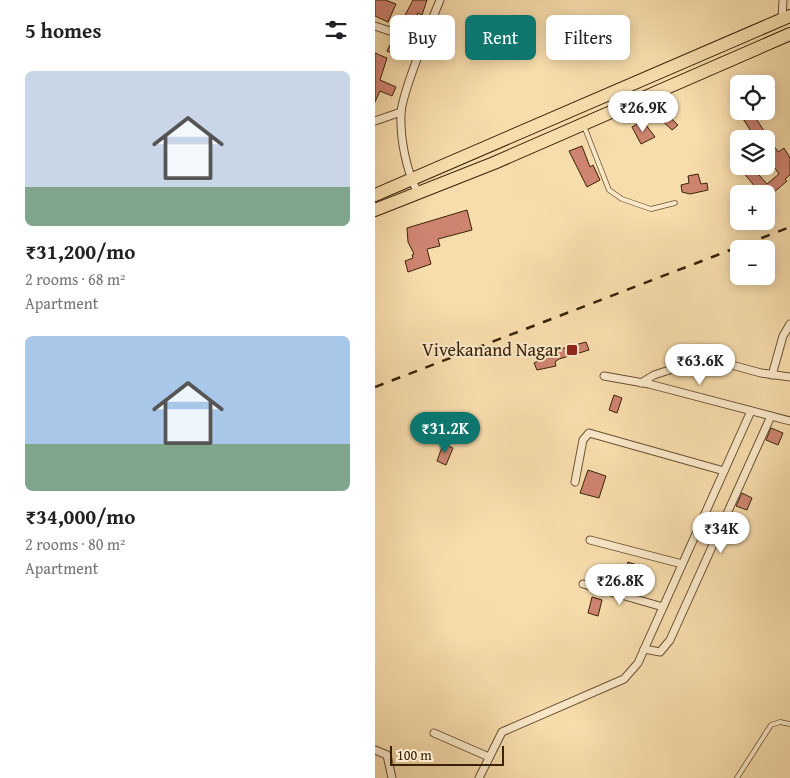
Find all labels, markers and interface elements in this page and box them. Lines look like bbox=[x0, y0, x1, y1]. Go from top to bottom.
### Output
text: 5 homes bbox=[25, 15, 101, 46]
chip: Buy bbox=[390, 15, 455, 60]
chip: Rent bbox=[465, 15, 536, 60]
chip: Filters bbox=[546, 15, 630, 60]
icon: filters bbox=[322, 16, 350, 44]
map controls bbox=[730, 75, 775, 285]
button: locate bbox=[730, 75, 775, 120]
pin: ₹26.9K bbox=[602, 90, 684, 133]
text: ₹26.9K bbox=[619, 95, 667, 119]
icon: home bbox=[143, 103, 233, 193]
button: layers bbox=[730, 130, 775, 175]
button: + bbox=[730, 185, 775, 230]
text: ₹31,200/mo bbox=[25, 236, 135, 267]
button: − bbox=[730, 240, 775, 285]
text: 2 rooms · 68 m² bbox=[25, 267, 125, 291]
text: Apartment bbox=[25, 291, 98, 315]
place label: Vivekanand Nagar bbox=[422, 336, 562, 363]
marker: Vivekanand Nagar bbox=[565, 343, 579, 357]
pin: ₹63.6K bbox=[659, 344, 741, 386]
text: ₹63.6K bbox=[676, 348, 724, 372]
icon: home bbox=[143, 368, 233, 458]
pin: ₹31.2K bbox=[404, 412, 486, 454]
text: ₹31.2K bbox=[421, 416, 469, 440]
text: ₹34,000/mo bbox=[25, 501, 135, 532]
pin: ₹34K bbox=[691, 512, 751, 554]
text: ₹34K bbox=[704, 516, 738, 540]
text: 2 rooms · 80 m² bbox=[25, 532, 125, 556]
text: Apartment bbox=[25, 556, 98, 580]
pin: ₹26.8K bbox=[579, 564, 661, 606]
text: ₹26.8K bbox=[596, 568, 644, 592]
scale bar bbox=[390, 743, 504, 766]
text: 100 m bbox=[397, 745, 432, 765]

